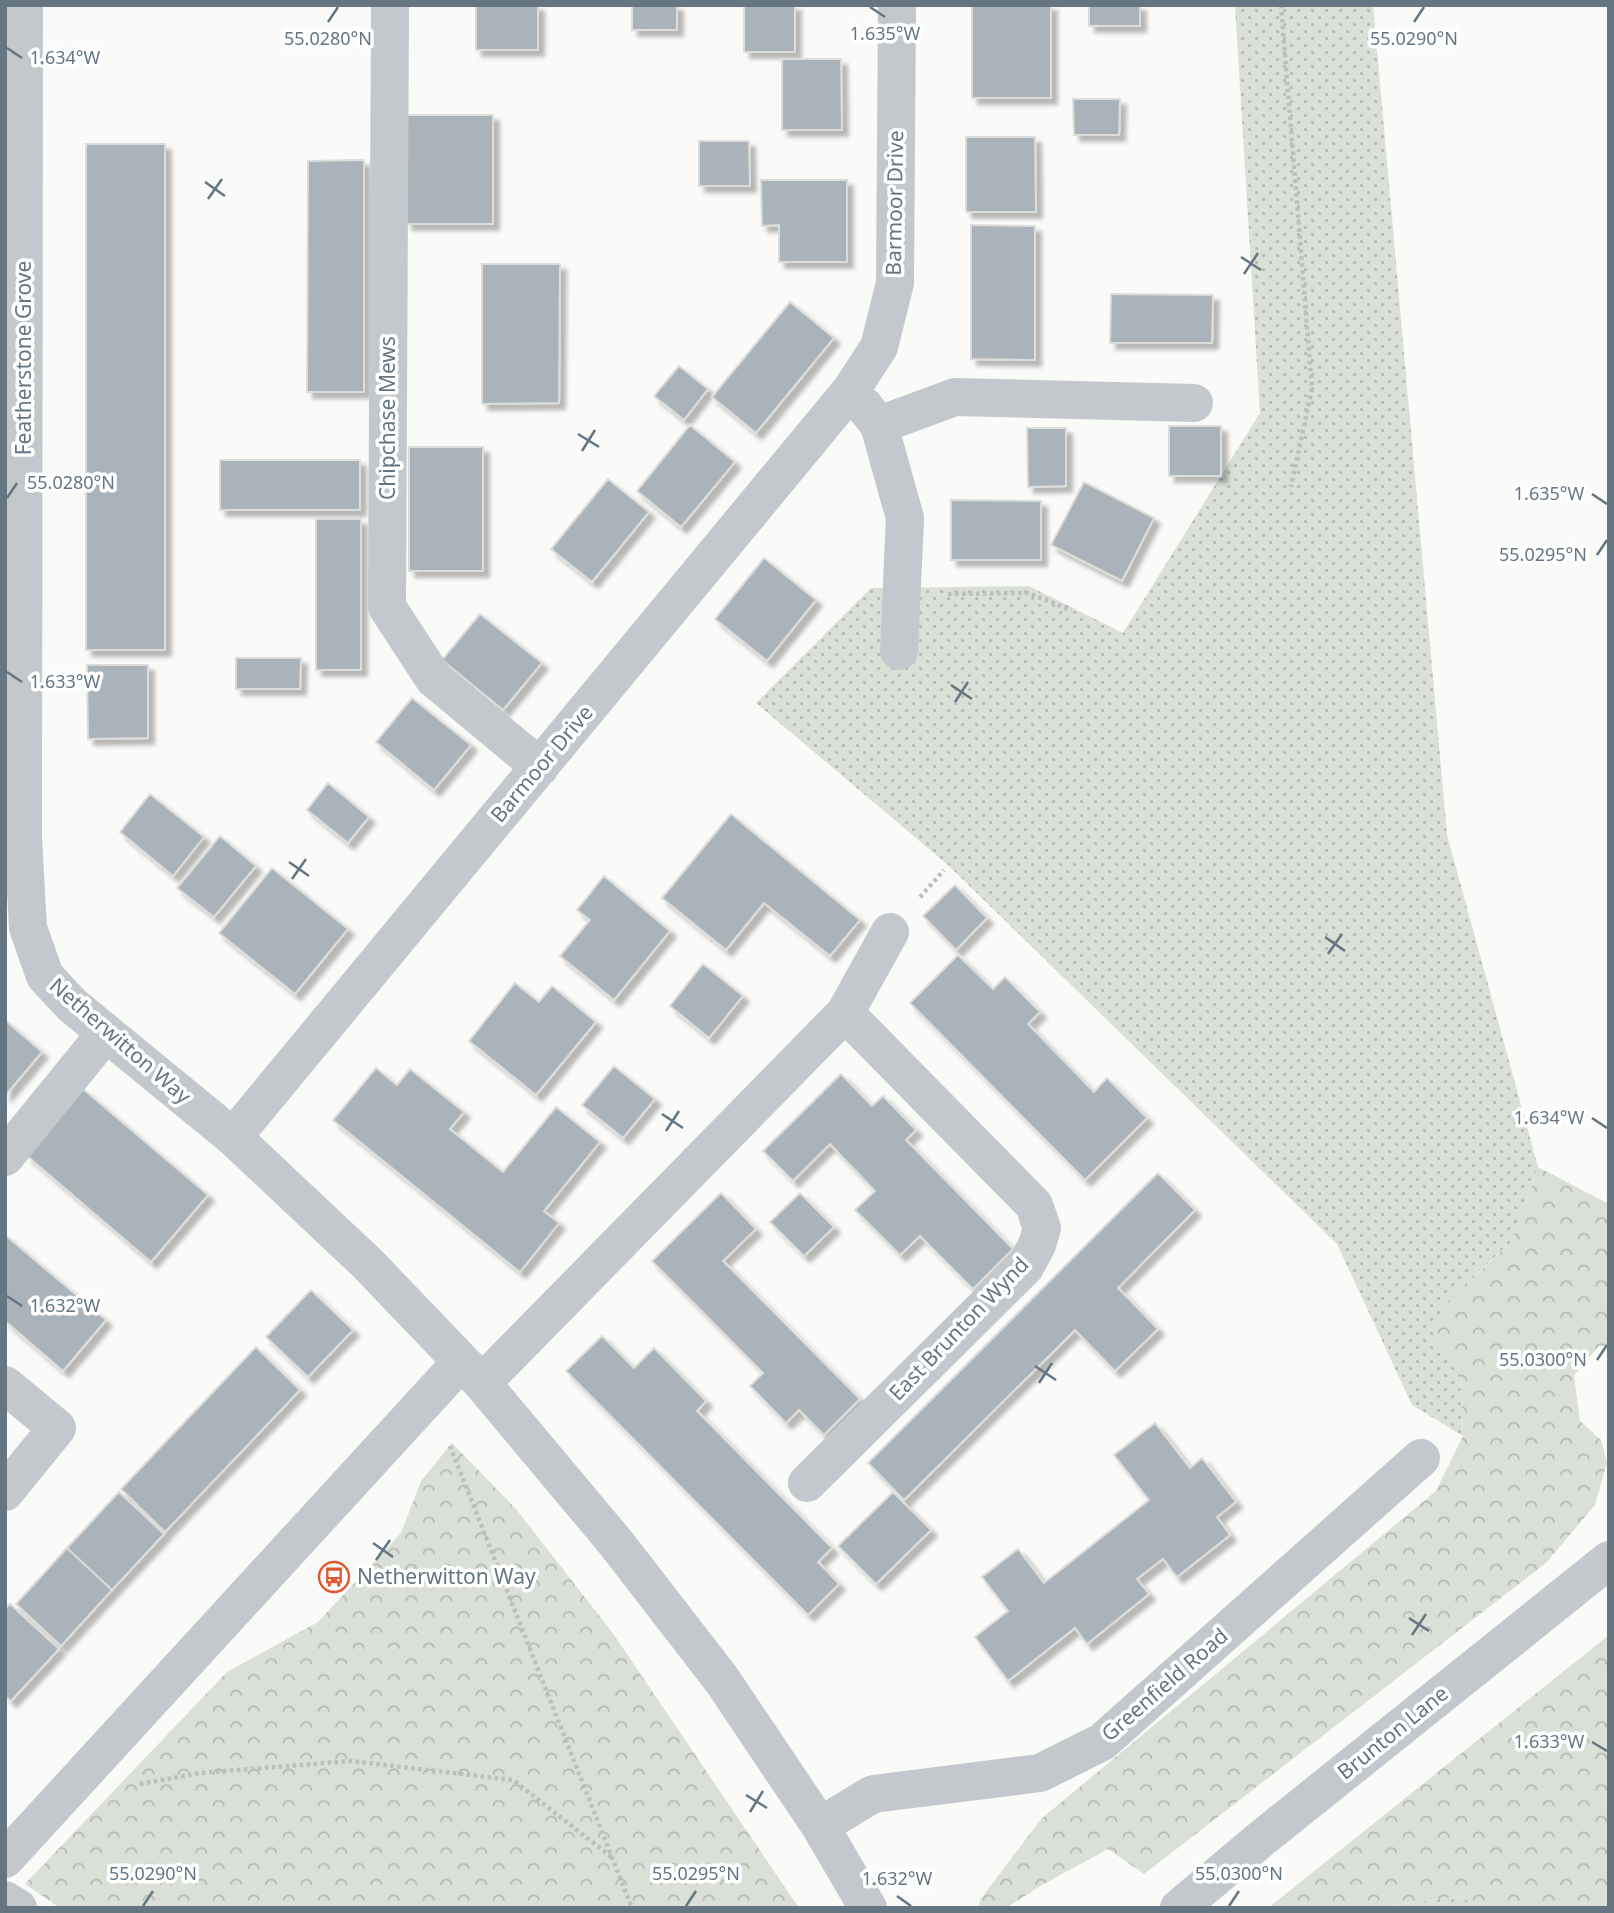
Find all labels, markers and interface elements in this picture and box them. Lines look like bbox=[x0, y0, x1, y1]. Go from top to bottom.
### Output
text: 1.635°W bbox=[850, 21, 920, 45]
text: 55.0280°N bbox=[284, 26, 372, 50]
text: 55.0290°N bbox=[1370, 26, 1458, 50]
text: 1.634°W bbox=[30, 45, 100, 69]
street label: Barmoor Drive bbox=[879, 130, 909, 276]
street label: Featherstone Grove bbox=[9, 261, 37, 455]
street label: Chipchase Mews bbox=[373, 336, 401, 500]
text: 55.0280°N bbox=[27, 470, 115, 494]
text: 1.635°W bbox=[1514, 481, 1584, 505]
text: 55.0295°N bbox=[1499, 542, 1587, 566]
text: 1.633°W bbox=[30, 669, 100, 693]
street label: Barmoor Drive bbox=[484, 699, 599, 828]
street label: Netherwitton Way bbox=[44, 971, 197, 1110]
text: 1.634°W bbox=[1514, 1105, 1584, 1129]
street label: East Brunton Wynd bbox=[882, 1250, 1034, 1406]
text: 1.632°W bbox=[30, 1293, 100, 1317]
text: 55.0300°N bbox=[1499, 1347, 1587, 1371]
bus stop icon: Netherwitton Way bbox=[317, 1560, 351, 1594]
place label: Netherwitton Way bbox=[357, 1562, 536, 1590]
street label: Greenfield Road bbox=[1095, 1622, 1234, 1747]
street label: Brunton Lane bbox=[1331, 1679, 1453, 1785]
text: 1.633°W bbox=[1514, 1729, 1584, 1753]
text: 55.0290°N bbox=[109, 1861, 197, 1885]
text: 55.0295°N bbox=[652, 1861, 740, 1885]
text: 55.0300°N bbox=[1195, 1861, 1283, 1885]
text: 1.632°W bbox=[862, 1866, 932, 1890]

